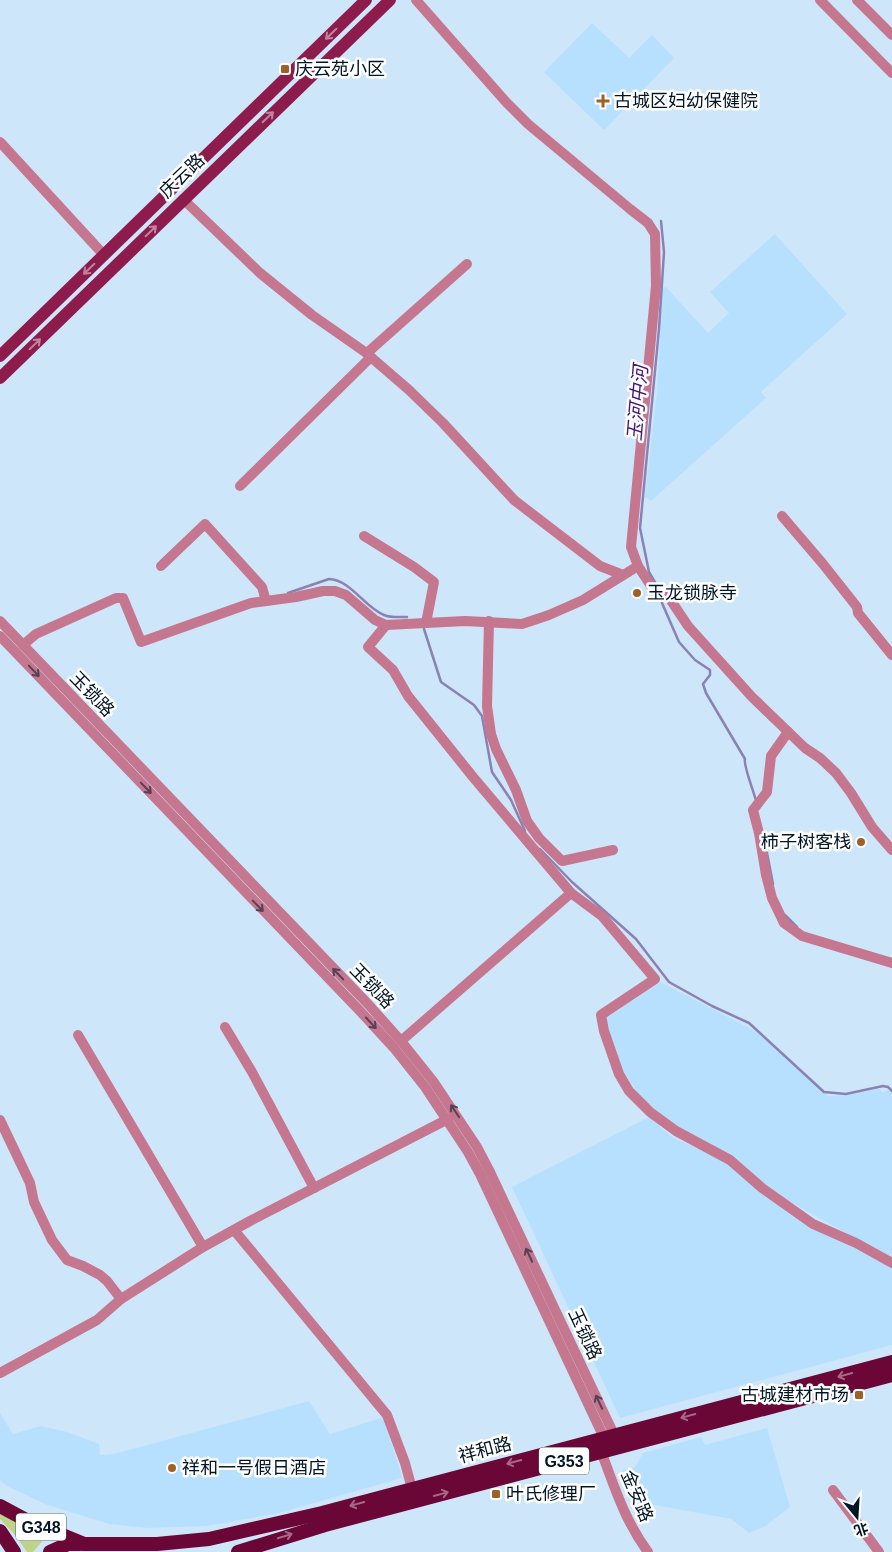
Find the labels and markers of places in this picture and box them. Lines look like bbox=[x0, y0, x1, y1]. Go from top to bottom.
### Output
place label: 庆云苑小区 bbox=[295, 59, 385, 79]
marker: 庆云苑小区 bbox=[279, 63, 291, 75]
place label: 古城区妇幼保健院 bbox=[614, 91, 758, 111]
marker: 古城区妇幼保健院 bbox=[596, 94, 610, 108]
place label: 玉龙锁脉寺 bbox=[647, 583, 737, 603]
marker: 玉龙锁脉寺 bbox=[631, 587, 643, 599]
place label: 柿子树客栈 bbox=[761, 832, 851, 852]
marker: 柿子树客栈 bbox=[855, 836, 867, 848]
place label: 古城建材市场 bbox=[741, 1385, 849, 1405]
marker: 古城建材市场 bbox=[853, 1389, 865, 1401]
place label: 祥和一号假日酒店 bbox=[182, 1458, 326, 1478]
marker: 祥和一号假日酒店 bbox=[166, 1462, 178, 1474]
place label: 叶氏修理厂 bbox=[506, 1484, 596, 1504]
marker: 叶氏修理厂 bbox=[490, 1488, 502, 1500]

